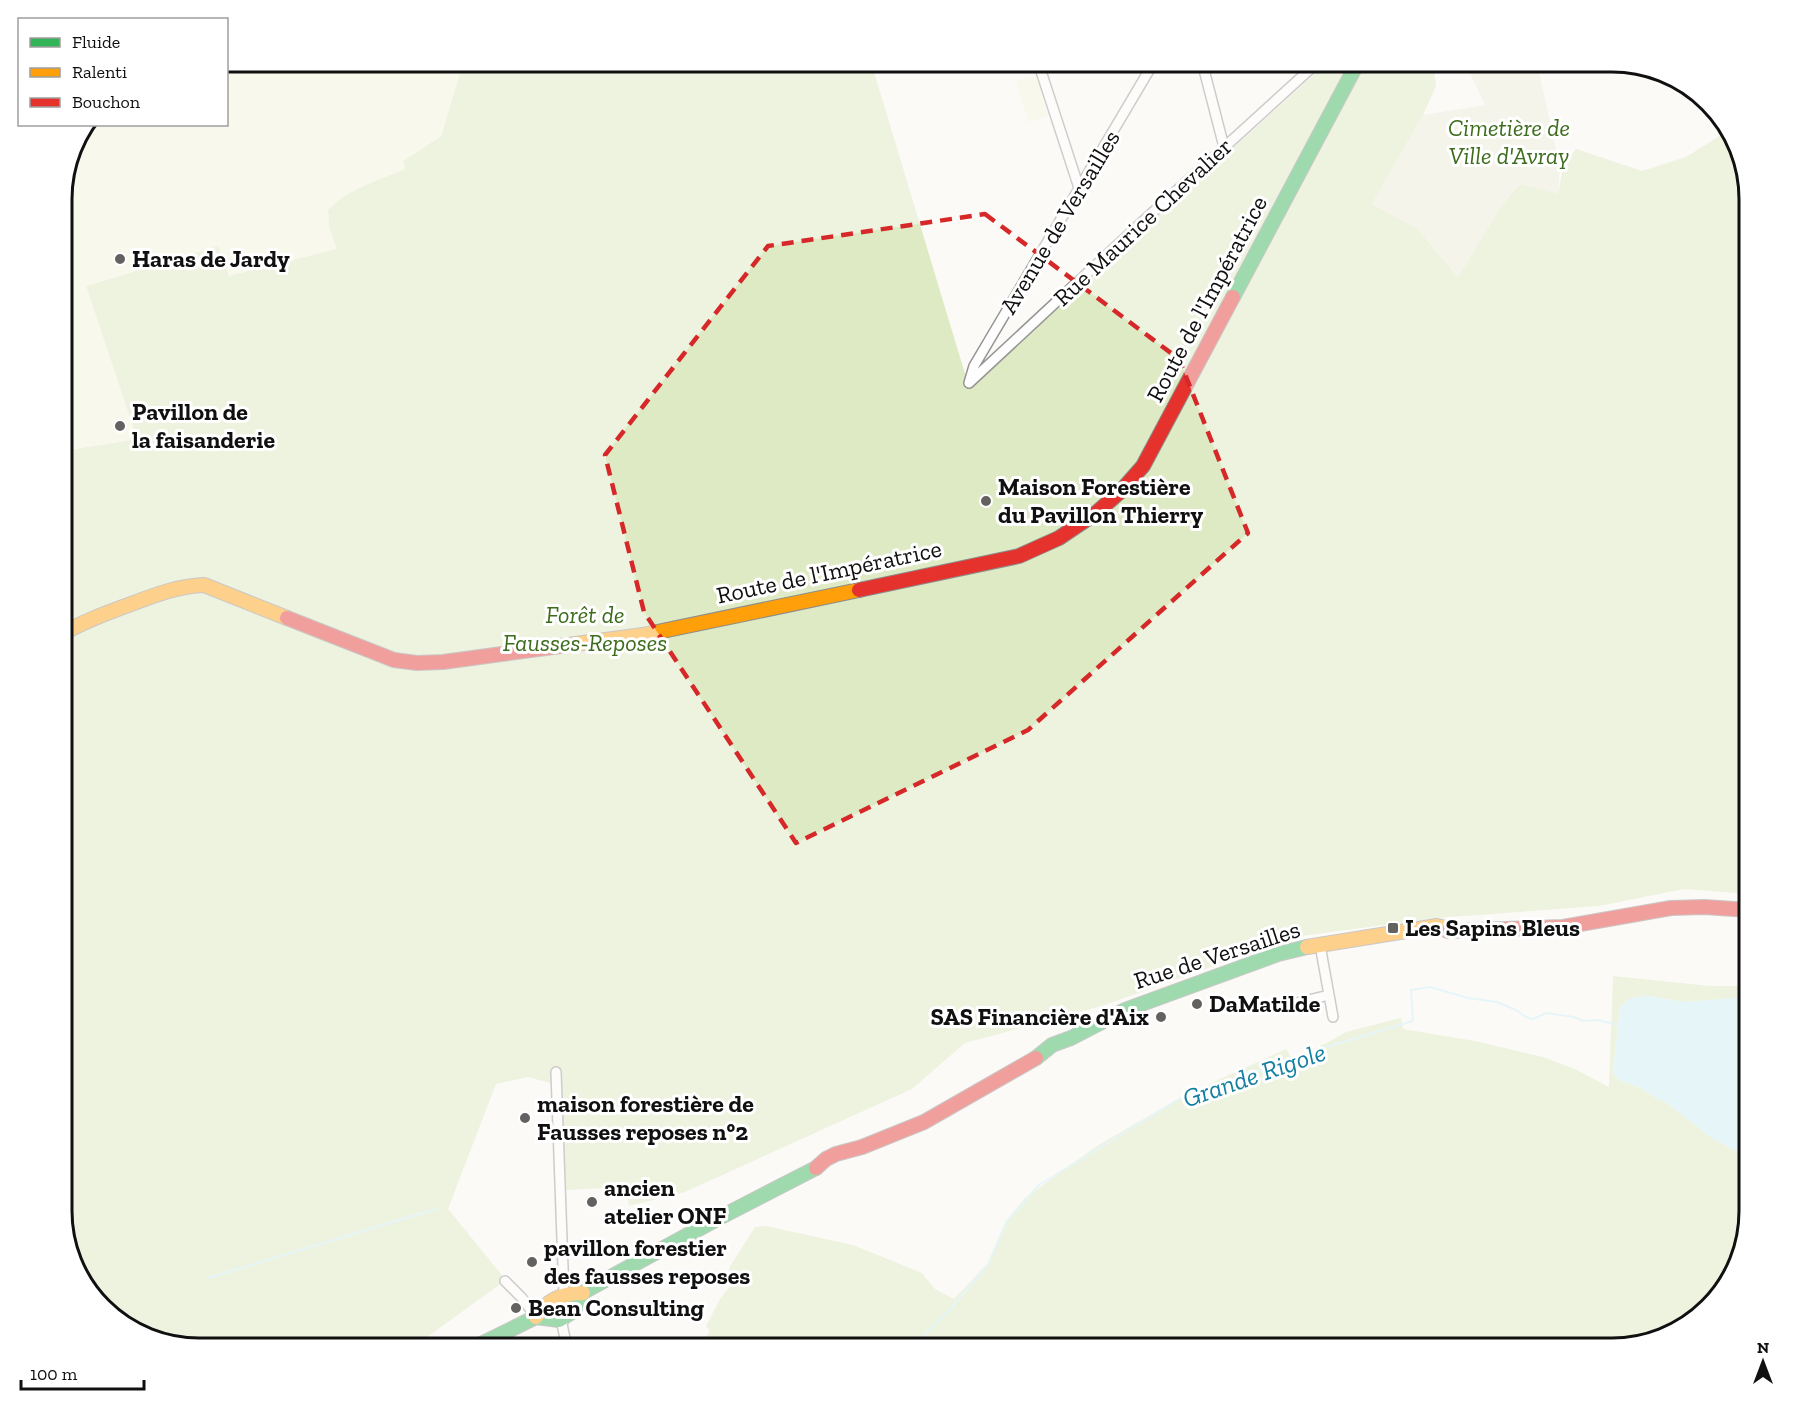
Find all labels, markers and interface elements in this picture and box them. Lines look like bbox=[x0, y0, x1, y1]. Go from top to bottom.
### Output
legend bbox=[18, 18, 228, 126]
text: Fluide bbox=[72, 31, 120, 53]
text: Ralenti bbox=[72, 61, 127, 83]
text: Bouchon bbox=[72, 91, 141, 113]
park label: Cimetière de Ville d'Avray bbox=[1448, 113, 1570, 170]
street label: Avenue de Versailles bbox=[993, 125, 1126, 319]
street label: Rue Maurice Chevalier bbox=[1047, 131, 1238, 312]
street label: Route de l'Impératrice bbox=[1140, 191, 1273, 407]
place label: Haras de Jardy bbox=[132, 244, 290, 273]
marker: Haras de Jardy bbox=[113, 252, 127, 266]
place label: Pavillon de la faisanderie bbox=[132, 397, 275, 454]
marker: Pavillon de la faisanderie bbox=[113, 419, 127, 433]
place label: Maison Forestière du Pavillon Thierry bbox=[998, 472, 1203, 529]
marker: Maison Forestière du Pavillon Thierry bbox=[979, 494, 993, 508]
street label: Route de l'Impératrice bbox=[714, 533, 944, 610]
park label: Forêt de Fausses-Reposes bbox=[503, 600, 667, 657]
place label: Les Sapins Bleus bbox=[1405, 913, 1580, 942]
street label: Rue de Versailles bbox=[1130, 914, 1304, 995]
marker: Les Sapins Bleus bbox=[1386, 921, 1400, 935]
place label: DaMatilde bbox=[1209, 989, 1321, 1018]
marker: DaMatilde bbox=[1190, 997, 1204, 1011]
place label: SAS Financière d'Aix bbox=[931, 1002, 1149, 1031]
marker: SAS Financière d'Aix bbox=[1154, 1010, 1168, 1024]
water label: Grande Rigole bbox=[1178, 1036, 1330, 1114]
place label: maison forestière de Fausses reposes n°2 bbox=[537, 1089, 754, 1146]
marker: maison forestière de Fausses reposes n°2 bbox=[518, 1111, 532, 1125]
place label: ancien atelier ONF bbox=[604, 1173, 727, 1230]
marker: ancien atelier ONF bbox=[585, 1195, 599, 1209]
place label: pavillon forestier des fausses reposes bbox=[544, 1233, 750, 1290]
marker: pavillon forestier des fausses reposes bbox=[525, 1255, 539, 1269]
place label: Bean Consulting bbox=[528, 1293, 704, 1322]
marker: Bean Consulting bbox=[509, 1301, 523, 1315]
north arrow bbox=[1733, 1332, 1793, 1392]
text: N bbox=[1757, 1338, 1769, 1357]
scale bar bbox=[21, 1353, 144, 1391]
text: 100 m bbox=[30, 1363, 78, 1385]

